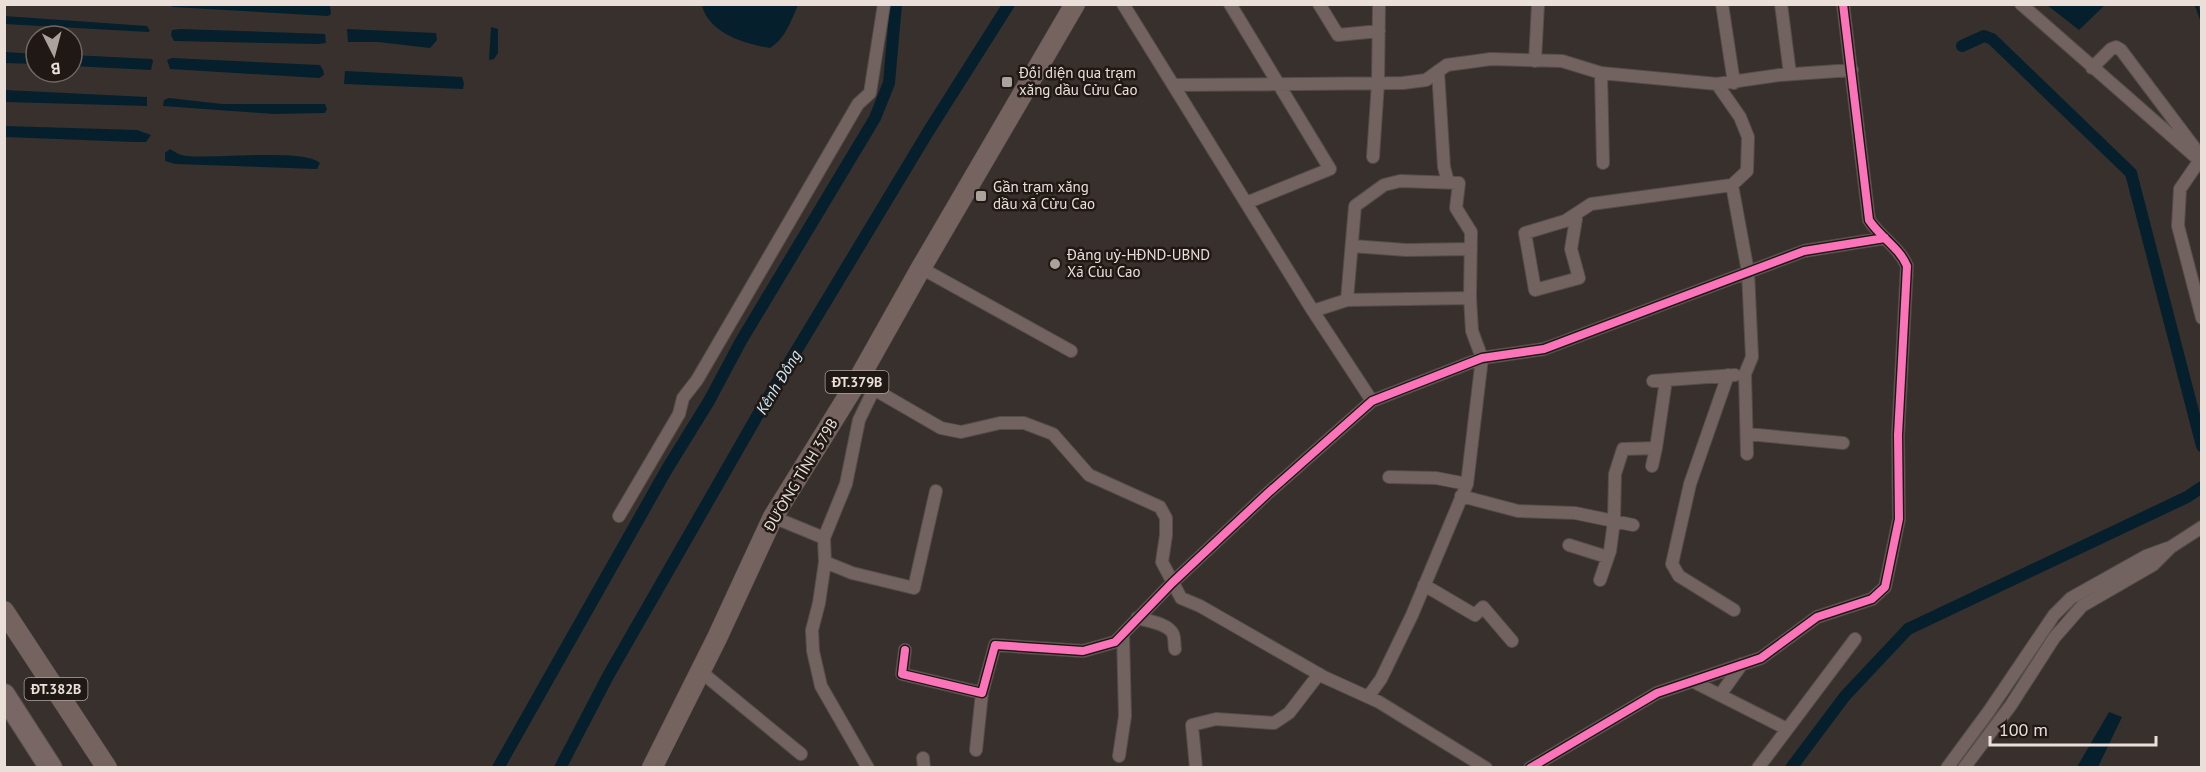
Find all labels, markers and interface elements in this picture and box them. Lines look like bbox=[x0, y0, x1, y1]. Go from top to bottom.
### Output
north arrow bbox=[24, 24, 84, 84]
text: B bbox=[50, 58, 61, 79]
place label: Đối diện qua trạm xăng dầu Cửu Cao bbox=[1018, 63, 1137, 99]
marker: Đối diện qua trạm xăng dầu Cửu Cao bbox=[1000, 75, 1014, 89]
place label: Gần trạm xăng dầu xã Cửu Cao bbox=[993, 177, 1095, 213]
marker: Gần trạm xăng dầu xã Cửu Cao bbox=[974, 189, 988, 203]
place label: Đảng uỷ-HĐND-UBND Xã Củu Cao bbox=[1066, 245, 1210, 281]
marker: Đảng uỷ-HĐND-UBND Xã Củu Cao bbox=[1048, 257, 1062, 271]
water label: Kênh Đông bbox=[751, 346, 805, 418]
road number: ĐT.379B bbox=[826, 371, 888, 393]
street label: ĐƯỜNG TỈNH 379B bbox=[759, 415, 842, 535]
road number: ĐT.382B bbox=[25, 678, 88, 700]
scale bar bbox=[1990, 709, 2156, 747]
text: 100 m bbox=[1999, 718, 2048, 741]

